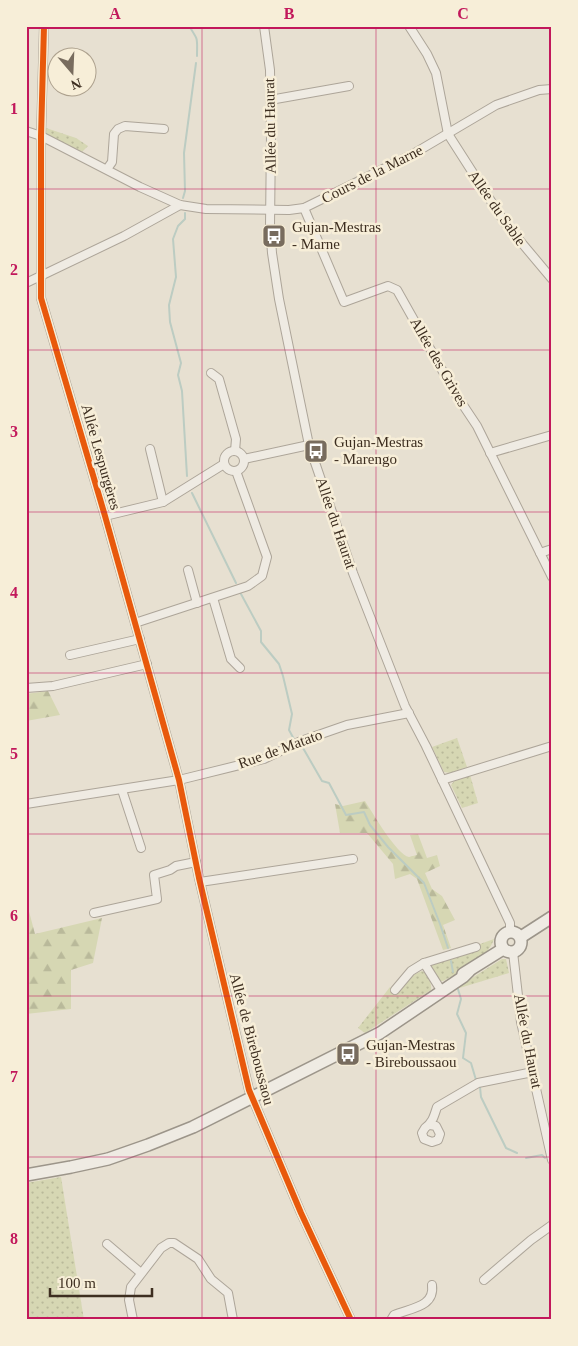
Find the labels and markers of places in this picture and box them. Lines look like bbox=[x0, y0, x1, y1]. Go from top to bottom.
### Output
place label: Gujan-Mestras - Marne bbox=[292, 219, 381, 252]
bus stop icon: Gujan-Mestras - Marne bbox=[261, 223, 287, 249]
place label: Gujan-Mestras - Marengo bbox=[334, 434, 423, 467]
bus stop icon: Gujan-Mestras - Marengo bbox=[303, 438, 329, 464]
place label: Gujan-Mestras - Bireboussaou bbox=[366, 1037, 457, 1070]
bus stop icon: Gujan-Mestras - Bireboussaou bbox=[335, 1041, 361, 1067]

